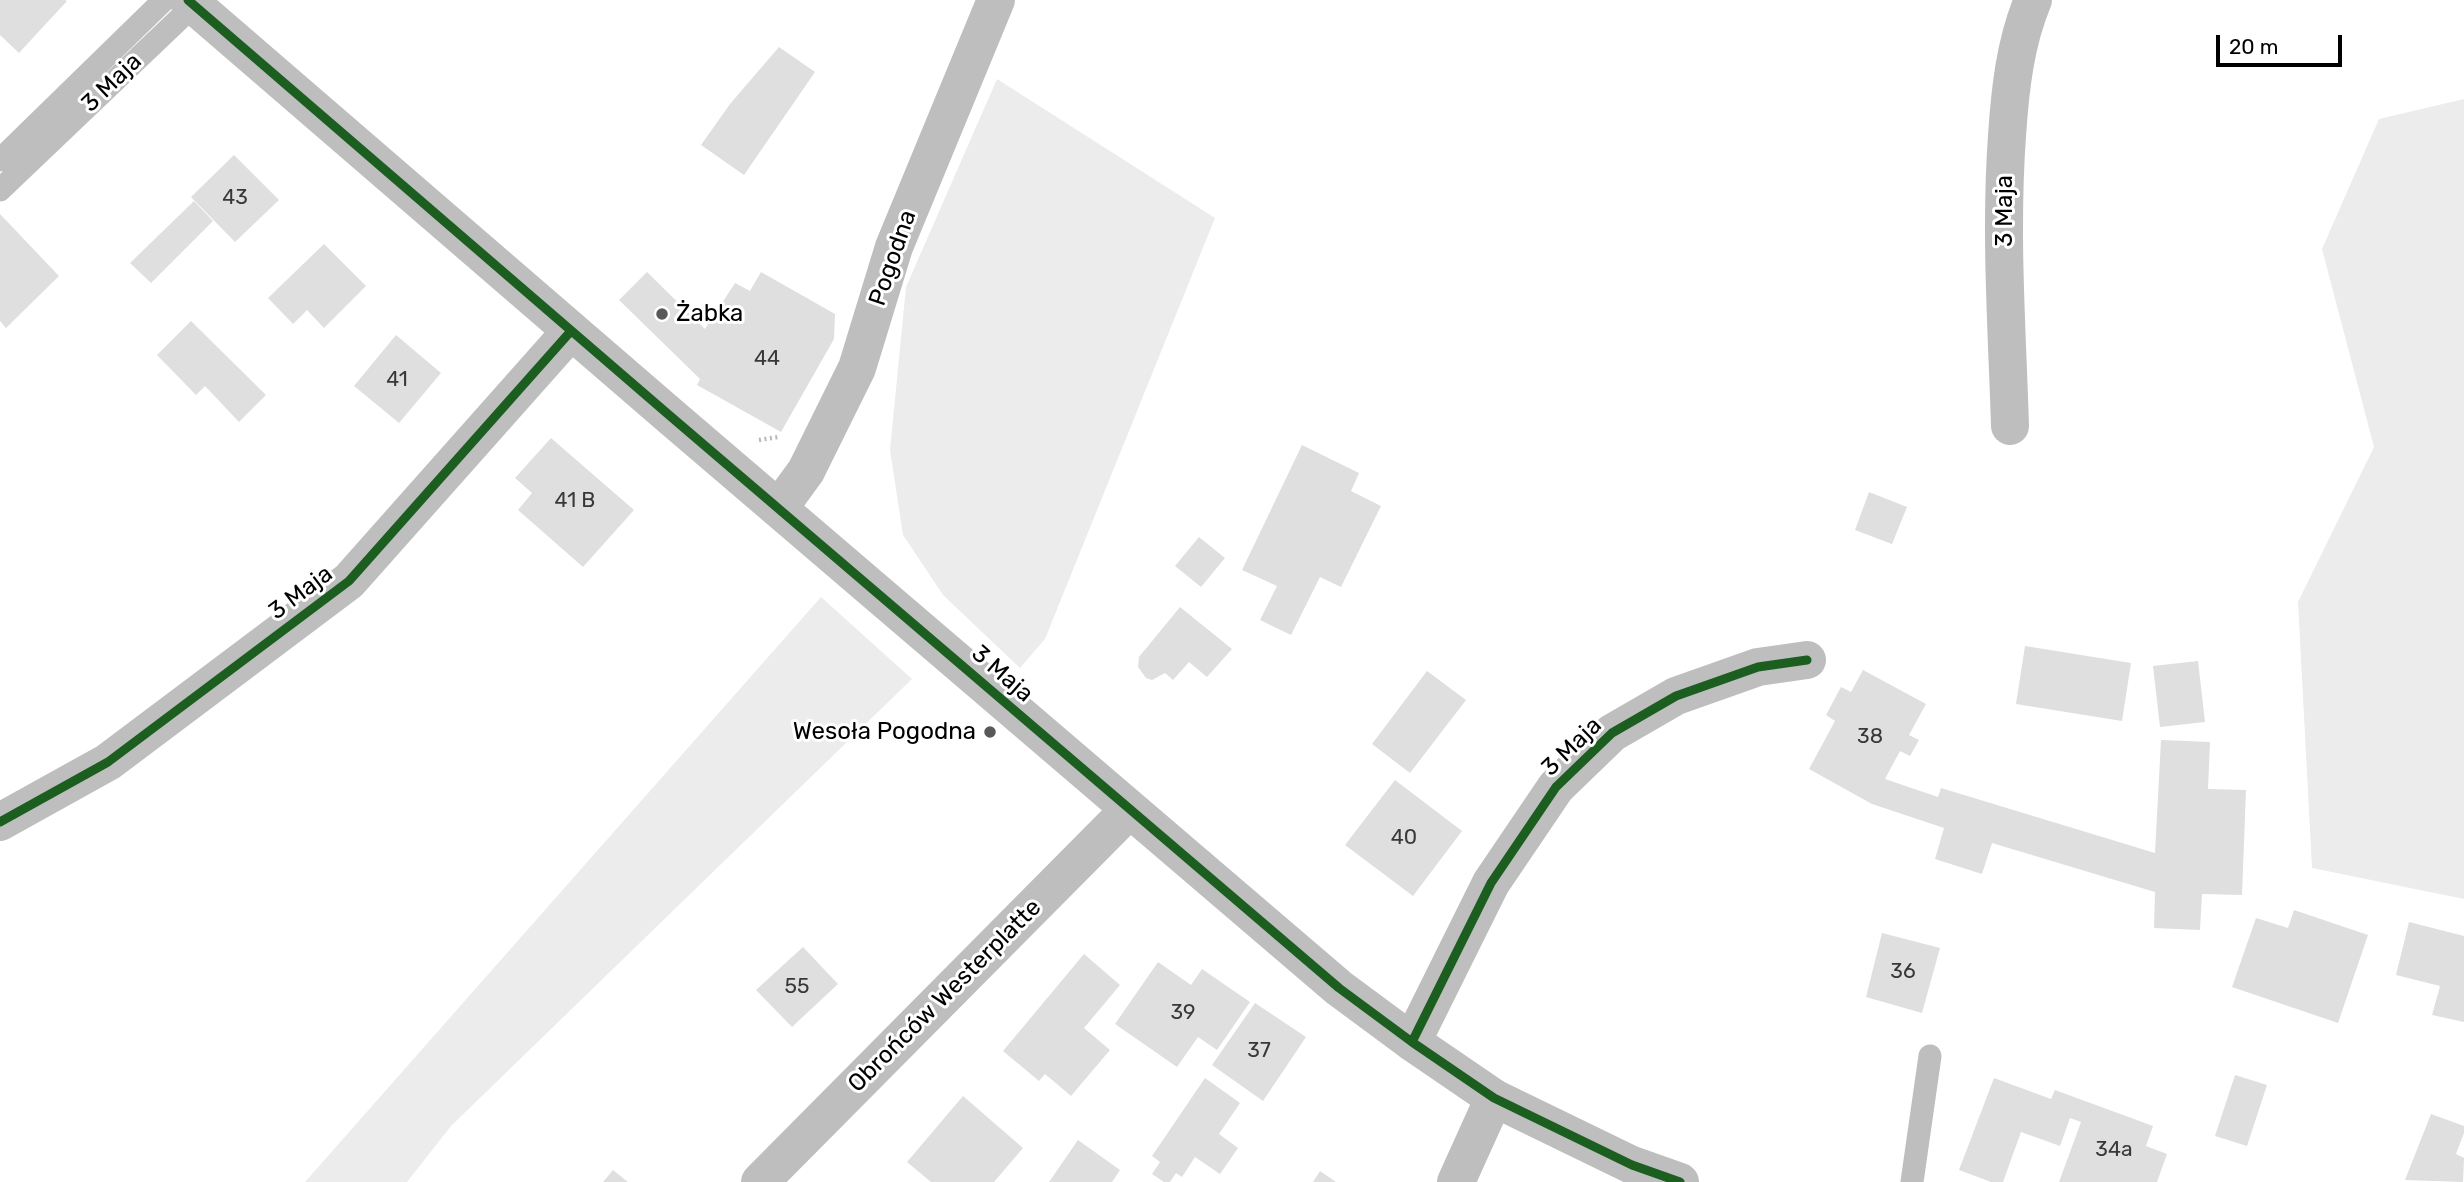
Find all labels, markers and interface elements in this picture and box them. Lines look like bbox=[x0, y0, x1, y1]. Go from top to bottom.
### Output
scale bar bbox=[2219, 21, 2345, 65]
text: 20 m bbox=[2229, 34, 2278, 59]
street label: 3 Maja bbox=[76, 48, 148, 118]
street label: 3 Maja bbox=[1991, 175, 2019, 247]
house number: 43 bbox=[222, 185, 248, 211]
street label: Pogodna bbox=[863, 206, 923, 310]
place label: Żabka bbox=[676, 300, 743, 328]
marker: Żabka bbox=[654, 306, 670, 322]
house number: 44 bbox=[754, 346, 780, 372]
house number: 41 bbox=[386, 367, 408, 393]
house number: 41 B bbox=[555, 488, 595, 514]
street label: 3 Maja bbox=[264, 560, 338, 626]
street label: 3 Maja bbox=[965, 639, 1039, 709]
street label: 3 Maja bbox=[1536, 712, 1608, 782]
place label: Wesoła Pogodna bbox=[793, 718, 976, 746]
marker: Wesoła Pogodna bbox=[982, 724, 998, 740]
house number: 38 bbox=[1857, 724, 1883, 750]
house number: 40 bbox=[1391, 825, 1417, 851]
street label: Obrońców Westerplatte bbox=[842, 893, 1048, 1099]
house number: 36 bbox=[1890, 959, 1916, 985]
house number: 55 bbox=[785, 974, 809, 1000]
house number: 39 bbox=[1170, 1000, 1196, 1026]
house number: 37 bbox=[1247, 1038, 1271, 1064]
house number: 34a bbox=[2095, 1137, 2133, 1163]

